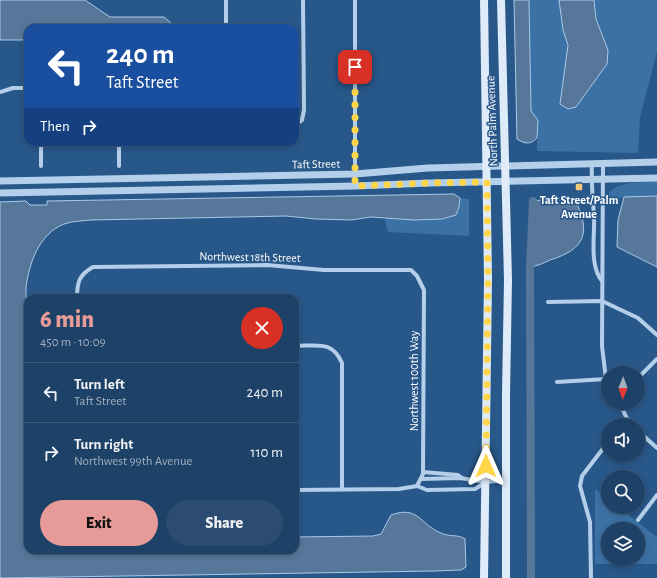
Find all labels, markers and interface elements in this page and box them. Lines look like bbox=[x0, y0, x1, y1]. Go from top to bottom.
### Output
icon: left bbox=[40, 40, 92, 92]
text: 240 m bbox=[106, 41, 175, 69]
pin bbox=[338, 50, 372, 84]
icon: arrive bbox=[344, 56, 366, 78]
text: Taft Street bbox=[106, 74, 178, 92]
street label: North Palm Avenue bbox=[484, 75, 500, 167]
icon: right bbox=[78, 116, 100, 138]
text: Then bbox=[40, 119, 70, 134]
street label: Taft Street bbox=[292, 158, 340, 170]
marker: Taft Street/Palm Avenue bbox=[574, 182, 584, 192]
place label: Taft Street/Palm Avenue bbox=[540, 194, 619, 220]
street label: Northwest 18th Street bbox=[199, 250, 301, 264]
button: close bbox=[241, 307, 283, 349]
text: 6 min bbox=[40, 308, 94, 332]
street label: Northwest 100th Way bbox=[408, 331, 421, 431]
text: 450 m · 10:09 bbox=[40, 336, 106, 349]
north arrow bbox=[601, 366, 645, 410]
map controls bbox=[601, 366, 645, 566]
text: Turn left bbox=[74, 377, 125, 392]
icon: left bbox=[40, 382, 62, 404]
text: 240 m bbox=[247, 385, 283, 400]
text: Taft Street bbox=[74, 395, 126, 408]
button: sound bbox=[601, 418, 645, 462]
text: Turn right bbox=[74, 437, 133, 452]
icon: right bbox=[40, 442, 62, 464]
text: 110 m bbox=[250, 445, 283, 460]
position arrow bbox=[465, 445, 507, 487]
text: Northwest 99th Avenue bbox=[74, 455, 193, 468]
button: search bbox=[601, 470, 645, 514]
button: Exit bbox=[40, 500, 158, 546]
button: Share bbox=[166, 500, 283, 546]
button: layers bbox=[601, 522, 645, 566]

